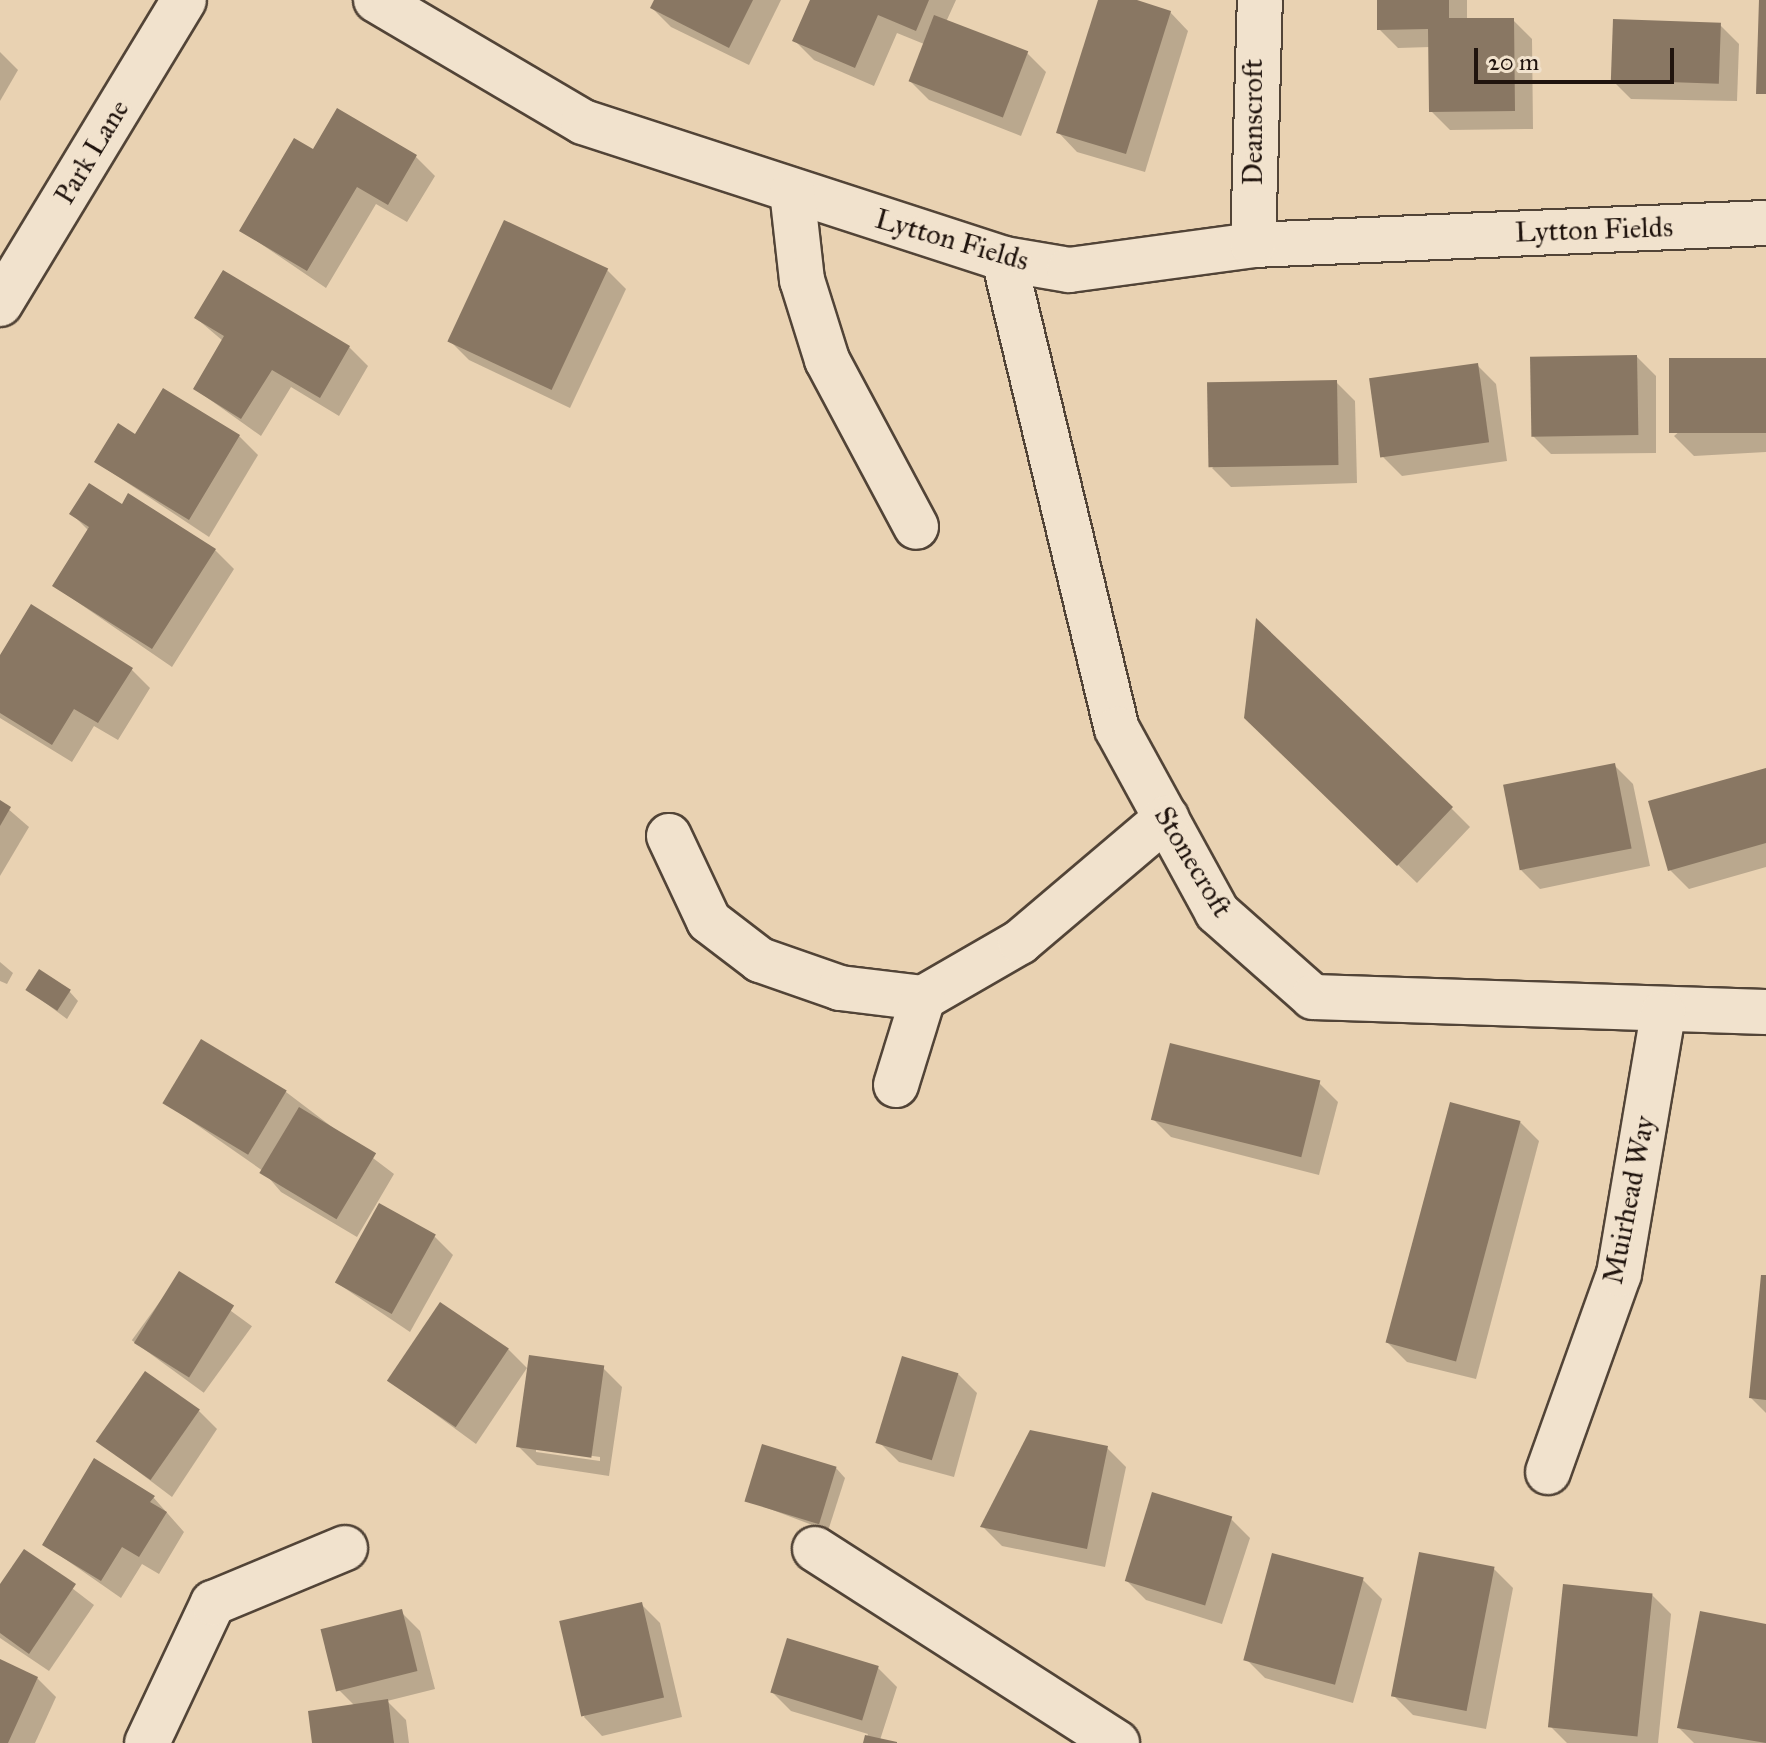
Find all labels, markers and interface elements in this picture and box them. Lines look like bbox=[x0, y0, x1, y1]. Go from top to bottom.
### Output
scale bar bbox=[1478, 32, 1678, 82]
text: 20 m bbox=[1488, 47, 1539, 77]
street label: Deanscroft bbox=[1236, 59, 1270, 185]
street label: Park Lane bbox=[48, 94, 136, 210]
street label: Lytton Fields bbox=[871, 202, 1033, 278]
street label: Lytton Fields bbox=[1514, 210, 1674, 250]
street label: Stonecroft bbox=[1147, 801, 1239, 923]
street label: Muirhead Way bbox=[1596, 1113, 1662, 1287]

